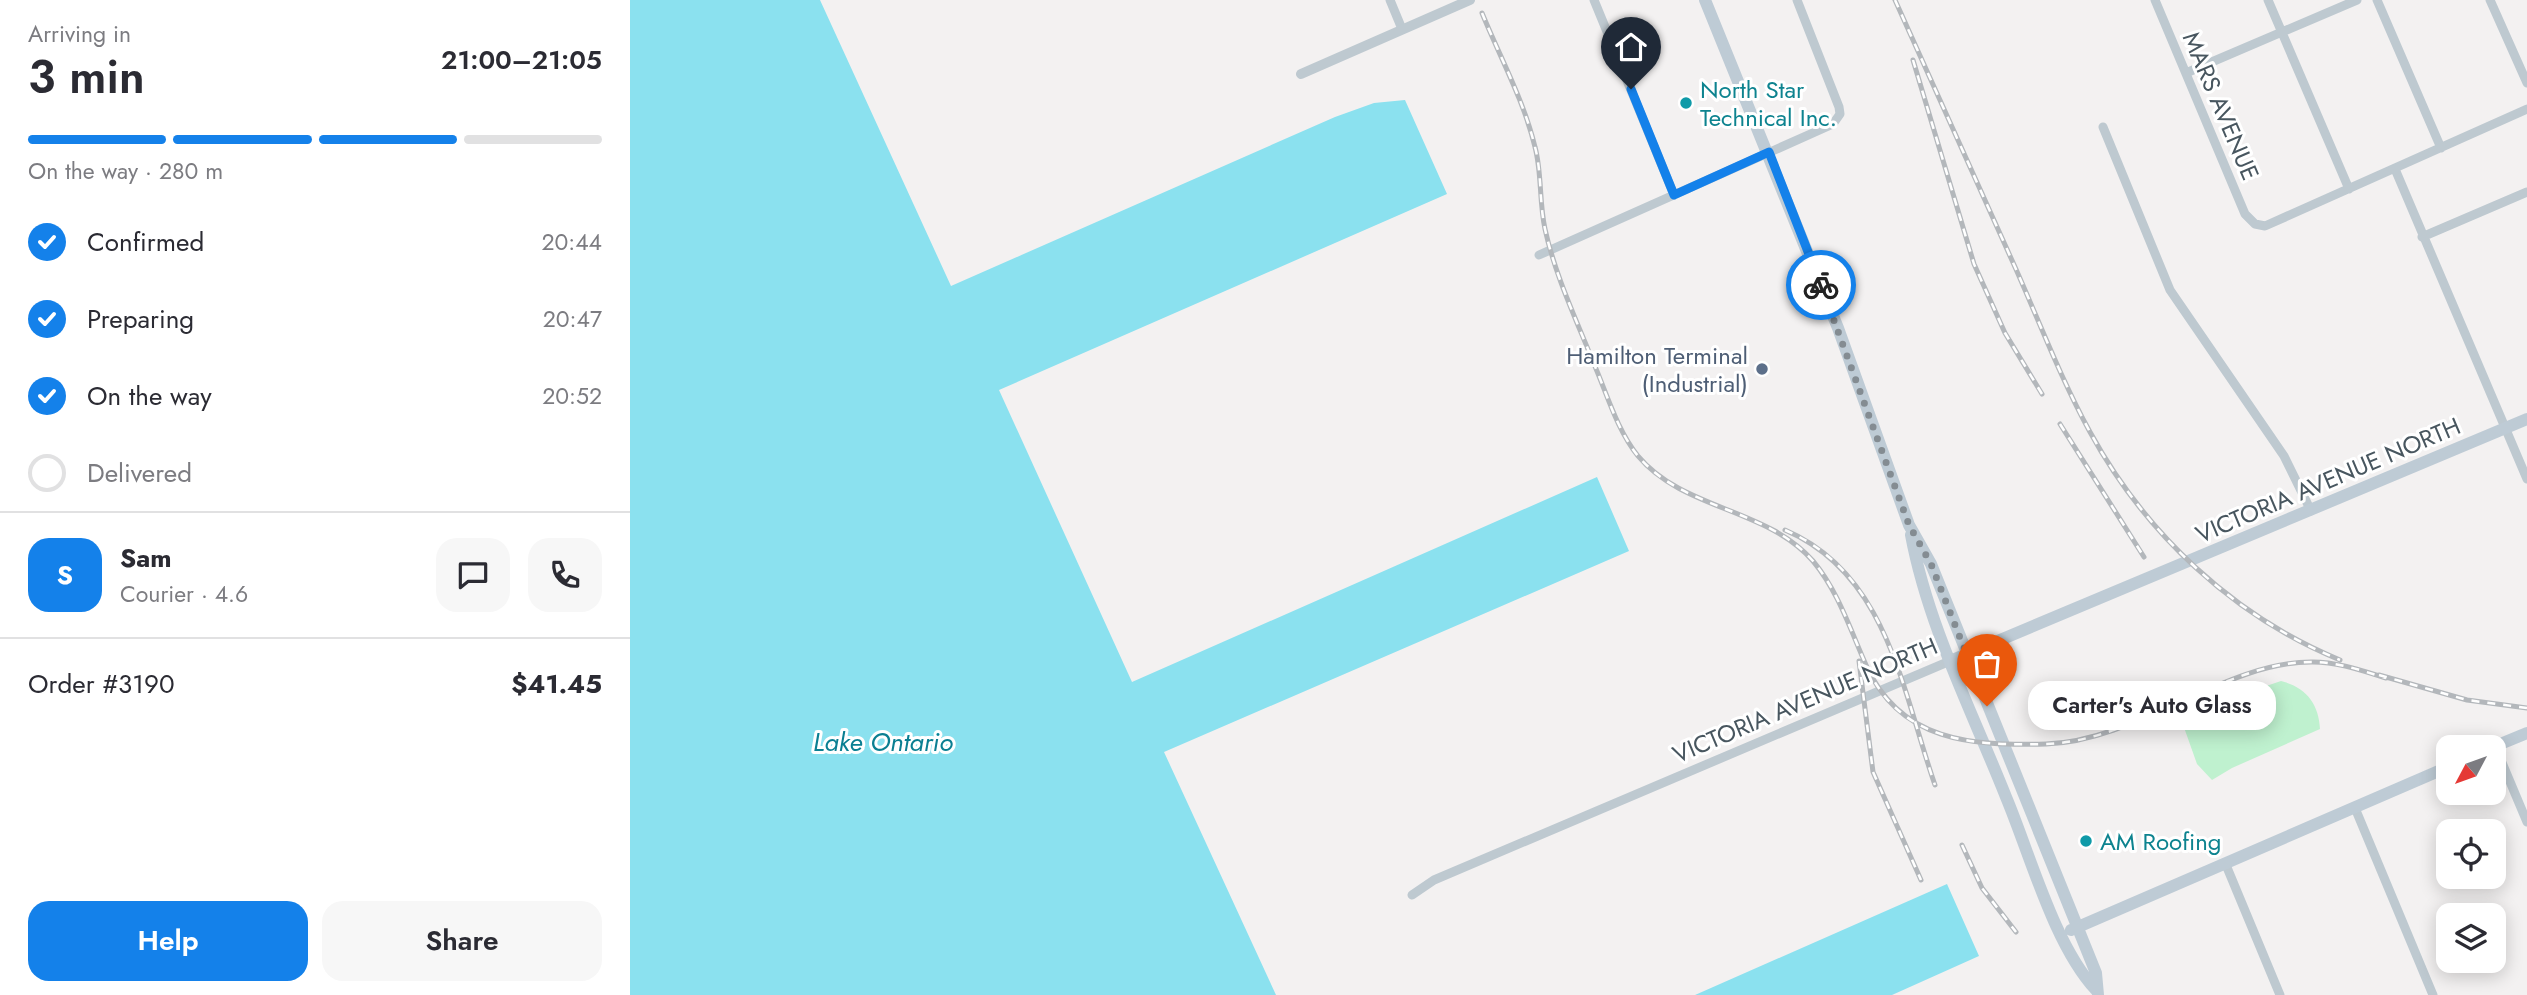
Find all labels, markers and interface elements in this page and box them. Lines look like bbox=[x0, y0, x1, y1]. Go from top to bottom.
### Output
text: Arriving in bbox=[28, 17, 131, 51]
pin bbox=[1601, 17, 1661, 89]
street label: MARS AVENUE bbox=[2174, 26, 2268, 186]
icon: home bbox=[1612, 28, 1650, 66]
text: 21:00–21:05 bbox=[441, 41, 602, 79]
text: 3 min bbox=[28, 44, 145, 110]
place label: North Star Technical Inc. bbox=[1700, 72, 1837, 135]
marker: North Star Technical Inc. bbox=[1678, 95, 1694, 111]
text: On the way · 280 m bbox=[28, 154, 223, 188]
icon: check bbox=[28, 223, 66, 261]
text: Confirmed bbox=[87, 223, 204, 261]
text: 20:44 bbox=[541, 225, 602, 259]
courier bbox=[1786, 250, 1856, 320]
icon: bike bbox=[1802, 266, 1840, 304]
icon: check bbox=[28, 300, 66, 338]
text: Preparing bbox=[87, 300, 194, 338]
text: 20:47 bbox=[543, 302, 602, 336]
place label: Hamilton Terminal (Industrial) bbox=[1566, 338, 1748, 401]
marker: Hamilton Terminal (Industrial) bbox=[1754, 361, 1770, 377]
icon: check bbox=[28, 377, 66, 415]
text: On the way bbox=[87, 377, 212, 415]
text: 20:52 bbox=[542, 379, 602, 413]
street label: VICTORIA AVENUE NORTH bbox=[2190, 408, 2466, 552]
text: Delivered bbox=[87, 454, 192, 492]
button: chat bbox=[436, 538, 510, 612]
button: phone bbox=[528, 538, 602, 612]
text: Sam bbox=[120, 539, 172, 577]
text: S bbox=[57, 556, 73, 594]
text: Courier · 4.6 bbox=[120, 577, 248, 611]
street label: VICTORIA AVENUE NORTH bbox=[1667, 628, 1943, 772]
pin bbox=[1957, 634, 2017, 706]
icon: bag bbox=[1968, 645, 2006, 683]
text: Order #3190 bbox=[28, 665, 175, 703]
text: $41.45 bbox=[511, 665, 602, 703]
callout: Carter's Auto Glass bbox=[2029, 682, 2278, 730]
text: Carter's Auto Glass bbox=[2052, 688, 2252, 722]
water label: Lake Ontario bbox=[813, 723, 953, 761]
north arrow bbox=[2436, 735, 2506, 805]
map controls bbox=[2436, 735, 2506, 973]
button: locate bbox=[2436, 819, 2506, 889]
place label: AM Roofing bbox=[2100, 824, 2222, 859]
marker: AM Roofing bbox=[2078, 833, 2094, 849]
button: Help bbox=[28, 901, 308, 981]
button: Share bbox=[322, 901, 602, 981]
button: layers bbox=[2436, 903, 2506, 973]

